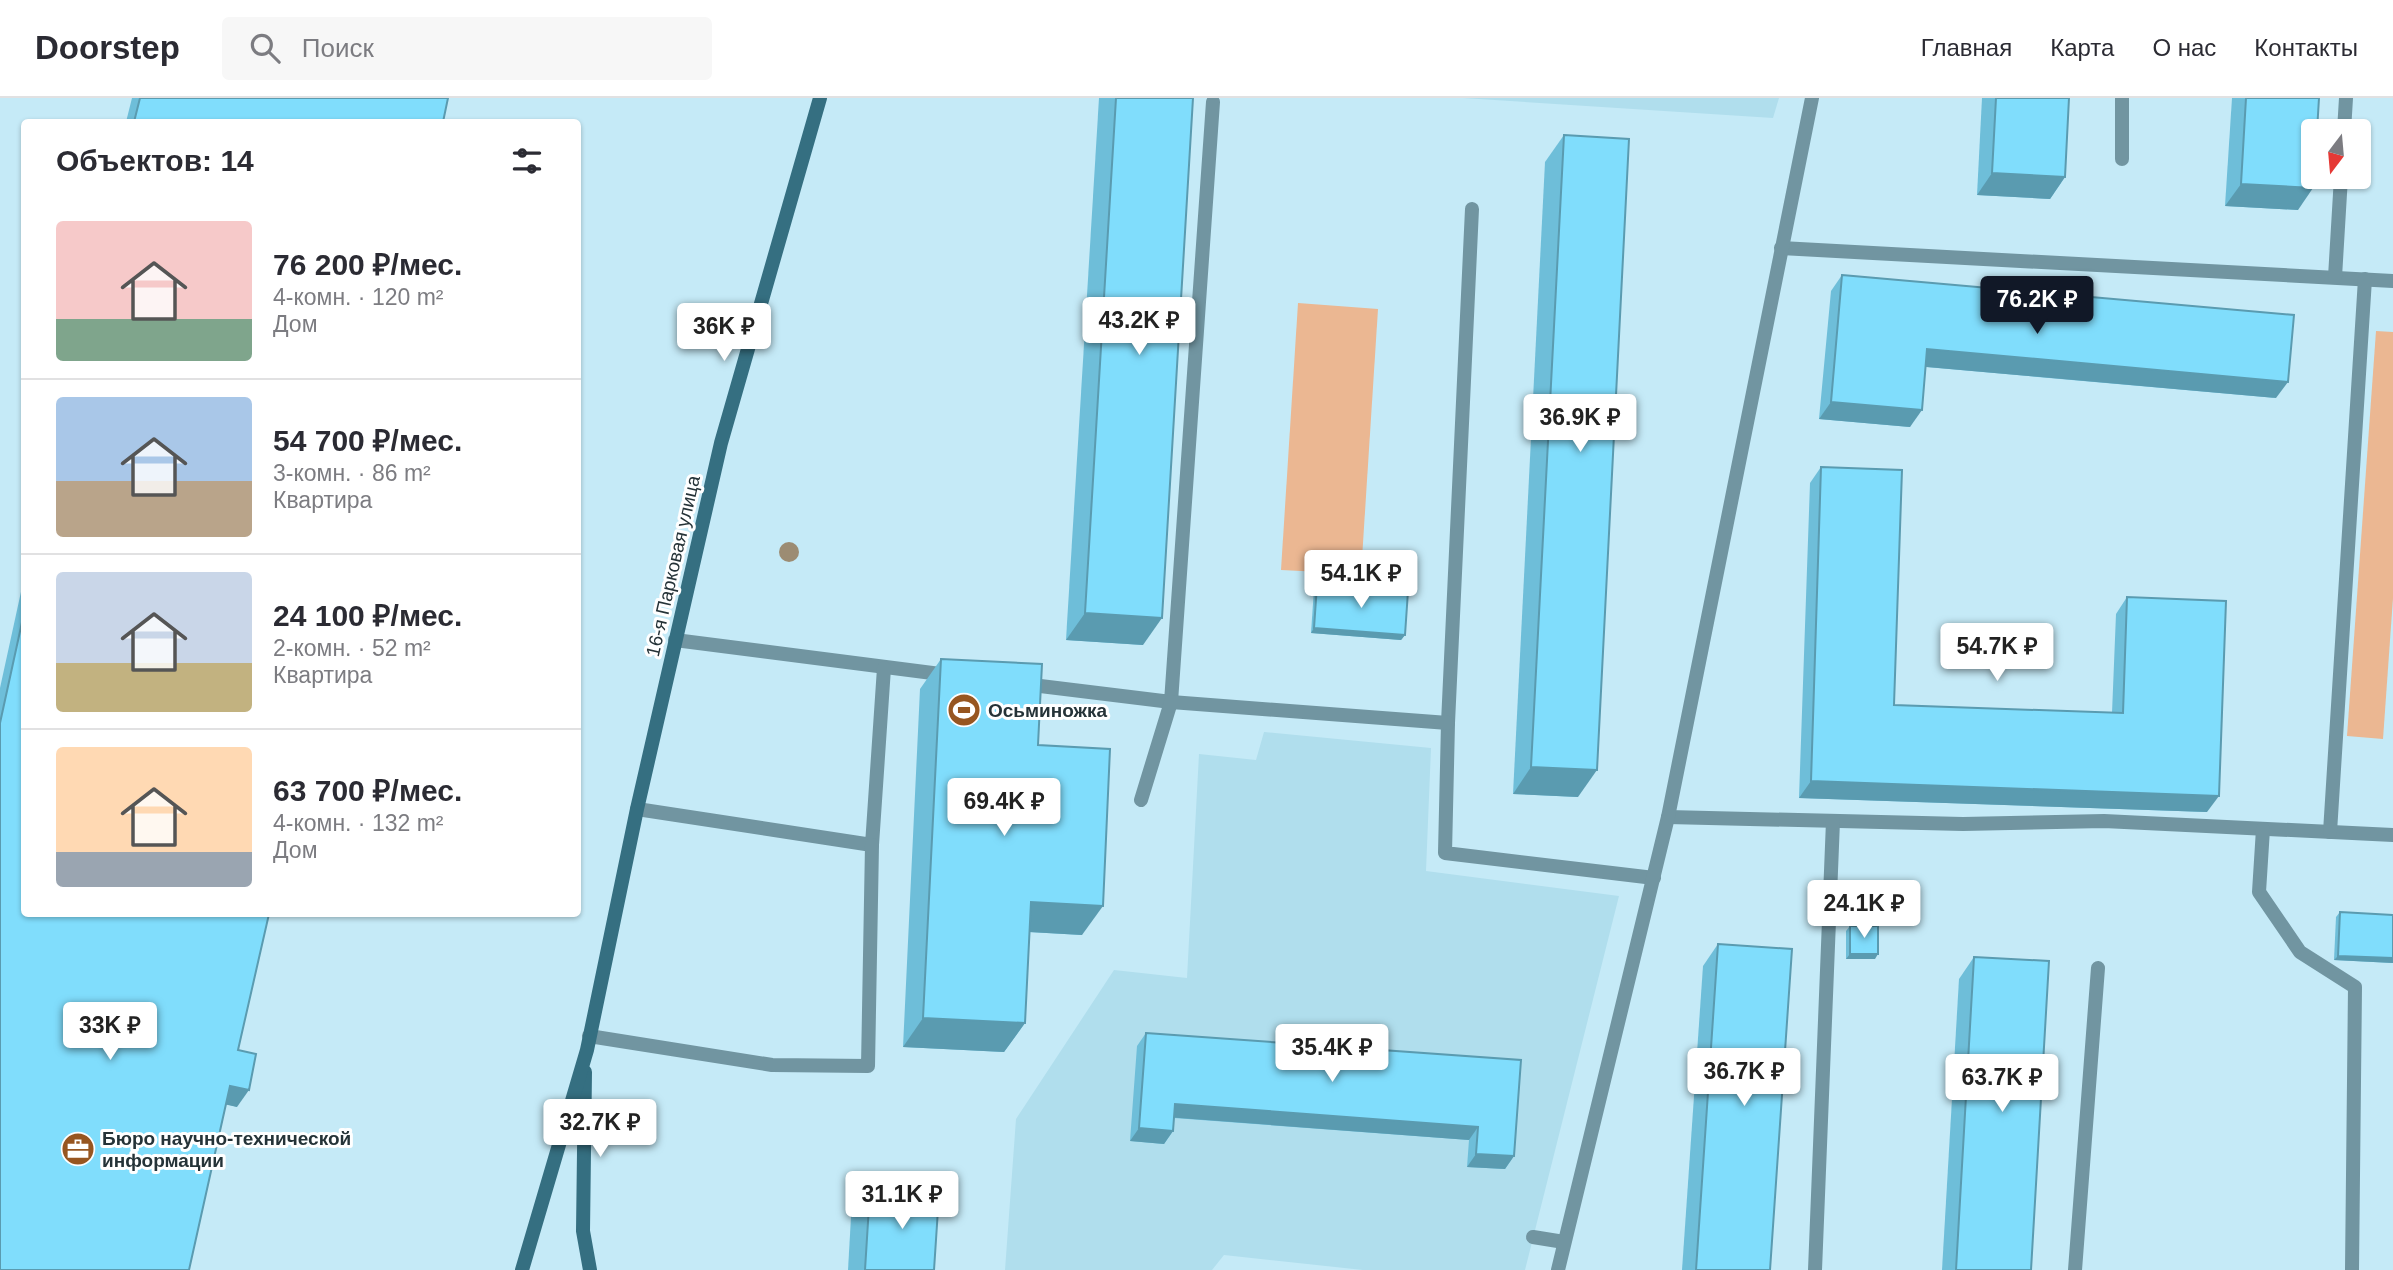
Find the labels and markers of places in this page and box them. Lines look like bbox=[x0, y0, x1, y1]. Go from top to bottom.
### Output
pin: 76.2K ₽ bbox=[1972, 276, 2102, 336]
pin: 43.2K ₽ bbox=[1074, 298, 1204, 357]
pin: 36K ₽ bbox=[675, 303, 773, 363]
pin: 36.9K ₽ bbox=[1515, 394, 1645, 454]
pin: 54.1K ₽ bbox=[1296, 550, 1426, 610]
pin: 54.7K ₽ bbox=[1932, 624, 2062, 683]
sports icon: Осьминожка bbox=[945, 691, 983, 729]
place label: Осьминожка bbox=[988, 700, 1108, 721]
pin: 69.4K ₽ bbox=[939, 778, 1069, 838]
pin: 24.1K ₽ bbox=[1799, 880, 1929, 940]
pin: 33K ₽ bbox=[61, 1002, 159, 1062]
pin: 35.4K ₽ bbox=[1267, 1024, 1397, 1084]
pin: 36.7K ₽ bbox=[1679, 1048, 1809, 1108]
pin: 63.7K ₽ bbox=[1937, 1054, 2067, 1114]
pin: 32.7K ₽ bbox=[535, 1100, 665, 1159]
place label: Бюро научно-технической информации bbox=[102, 1128, 351, 1171]
office icon: Бюро научно-технической информации bbox=[59, 1130, 97, 1168]
pin: 31.1K ₽ bbox=[837, 1172, 967, 1231]

